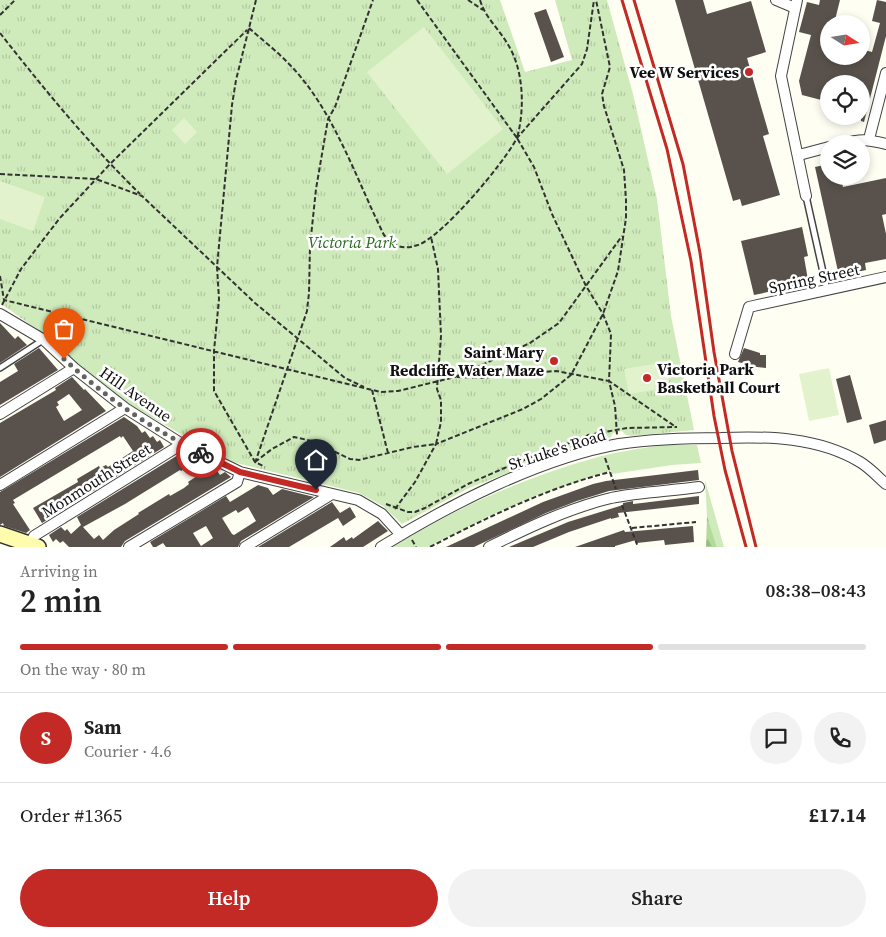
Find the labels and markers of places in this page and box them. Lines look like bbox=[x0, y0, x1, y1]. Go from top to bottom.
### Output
place label: Vee W Services bbox=[629, 61, 739, 83]
marker: Vee W Services bbox=[743, 66, 755, 78]
pin bbox=[43, 308, 85, 359]
place label: Saint Mary Redcliffe Water Maze bbox=[389, 341, 544, 381]
marker: Saint Mary Redcliffe Water Maze bbox=[548, 355, 560, 367]
place label: Victoria Park Basketball Court bbox=[657, 358, 780, 398]
marker: Victoria Park Basketball Court bbox=[641, 372, 653, 384]
pin bbox=[295, 439, 337, 490]

